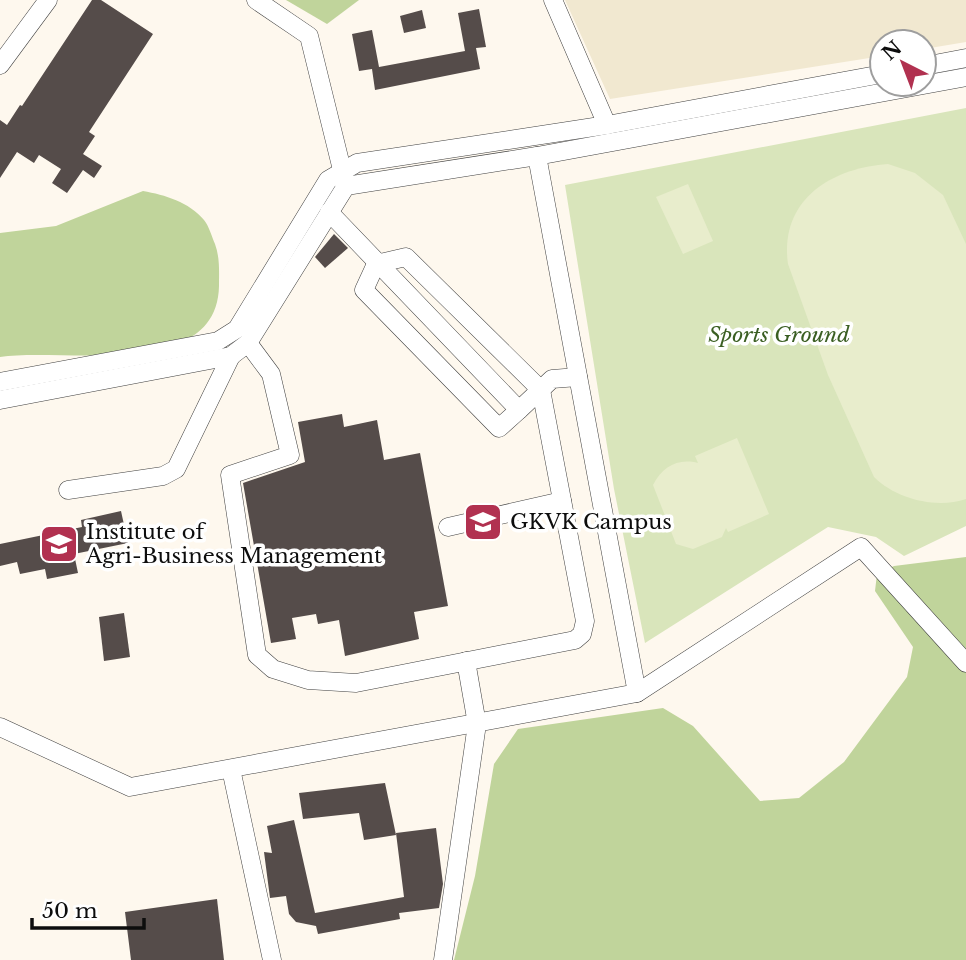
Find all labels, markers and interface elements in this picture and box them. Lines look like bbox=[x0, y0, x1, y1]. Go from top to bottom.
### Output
north arrow bbox=[868, 28, 938, 98]
text: N bbox=[878, 36, 906, 65]
park label: Sports Ground bbox=[708, 322, 850, 348]
school or university icon: GKVK Campus bbox=[462, 501, 504, 543]
place label: GKVK Campus bbox=[510, 509, 672, 535]
place label: Institute of Agri-Business Management bbox=[85, 519, 382, 569]
school or university icon: Institute of Agri-Business Management bbox=[38, 523, 80, 565]
scale bar bbox=[32, 886, 144, 930]
text: 50 m bbox=[42, 898, 98, 924]

